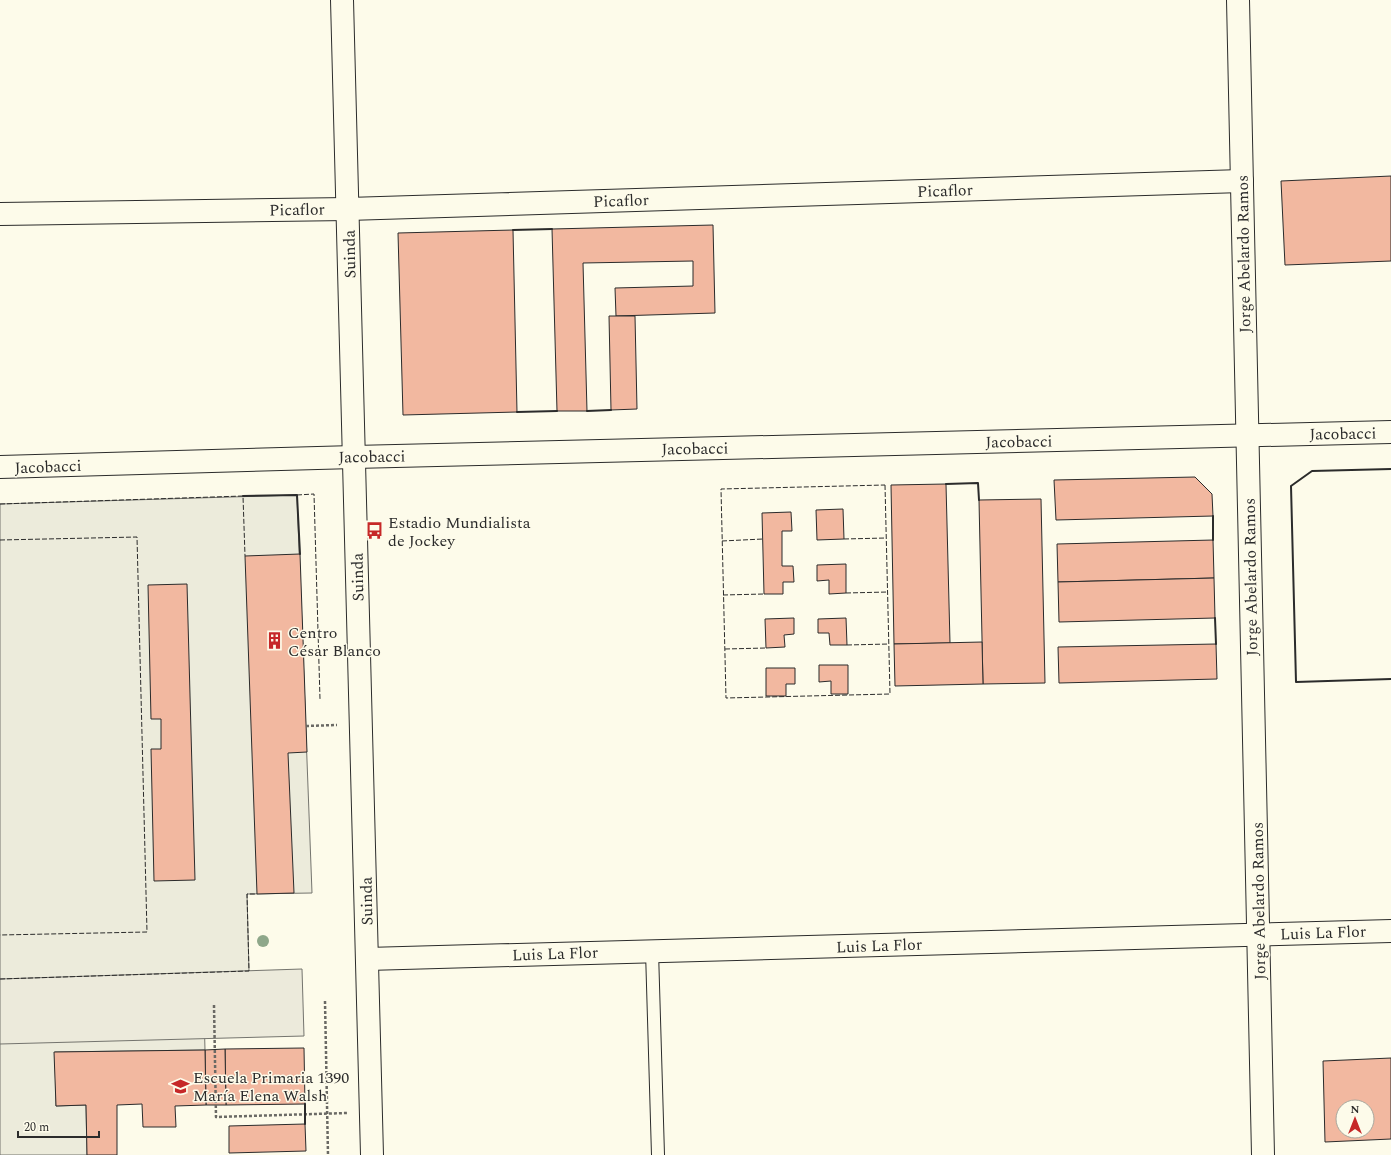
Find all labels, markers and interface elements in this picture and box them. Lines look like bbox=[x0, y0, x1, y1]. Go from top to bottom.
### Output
street label: Jorge Abelardo Ramos bbox=[1231, 175, 1257, 333]
street label: Picaflor bbox=[917, 178, 973, 204]
street label: Picaflor bbox=[593, 188, 649, 214]
street label: Picaflor bbox=[269, 198, 325, 222]
street label: Suinda bbox=[338, 229, 362, 278]
street label: Jacobacci bbox=[1309, 421, 1377, 447]
street label: Jacobacci bbox=[985, 429, 1053, 455]
street label: Jacobacci bbox=[661, 436, 729, 462]
street label: Jacobacci bbox=[338, 444, 406, 470]
street label: Jacobacci bbox=[14, 454, 82, 480]
street label: Jorge Abelardo Ramos bbox=[1238, 498, 1264, 656]
place label: Estadio Mundialista de Jockey bbox=[388, 511, 531, 553]
bus stop icon: Estadio Mundialista de Jockey bbox=[365, 521, 385, 541]
street label: Suinda bbox=[346, 552, 370, 601]
place label: Centro César Blanco bbox=[288, 621, 381, 663]
building icon: Centro César Blanco bbox=[265, 631, 285, 651]
street label: Jorge Abelardo Ramos bbox=[1246, 822, 1272, 980]
street label: Suinda bbox=[355, 876, 379, 925]
street label: Luis La Flor bbox=[1280, 920, 1367, 946]
street label: Luis La Flor bbox=[836, 933, 923, 959]
street label: Luis La Flor bbox=[512, 941, 599, 967]
place label: Escuela Primaria 1390 María Elena Walsh bbox=[193, 1066, 349, 1108]
school or university icon: Escuela Primaria 1390 María Elena Walsh bbox=[170, 1076, 190, 1096]
north arrow bbox=[1335, 1099, 1375, 1139]
text: N bbox=[1351, 1101, 1360, 1118]
scale bar bbox=[18, 1113, 99, 1139]
text: 20 m bbox=[24, 1118, 49, 1137]

